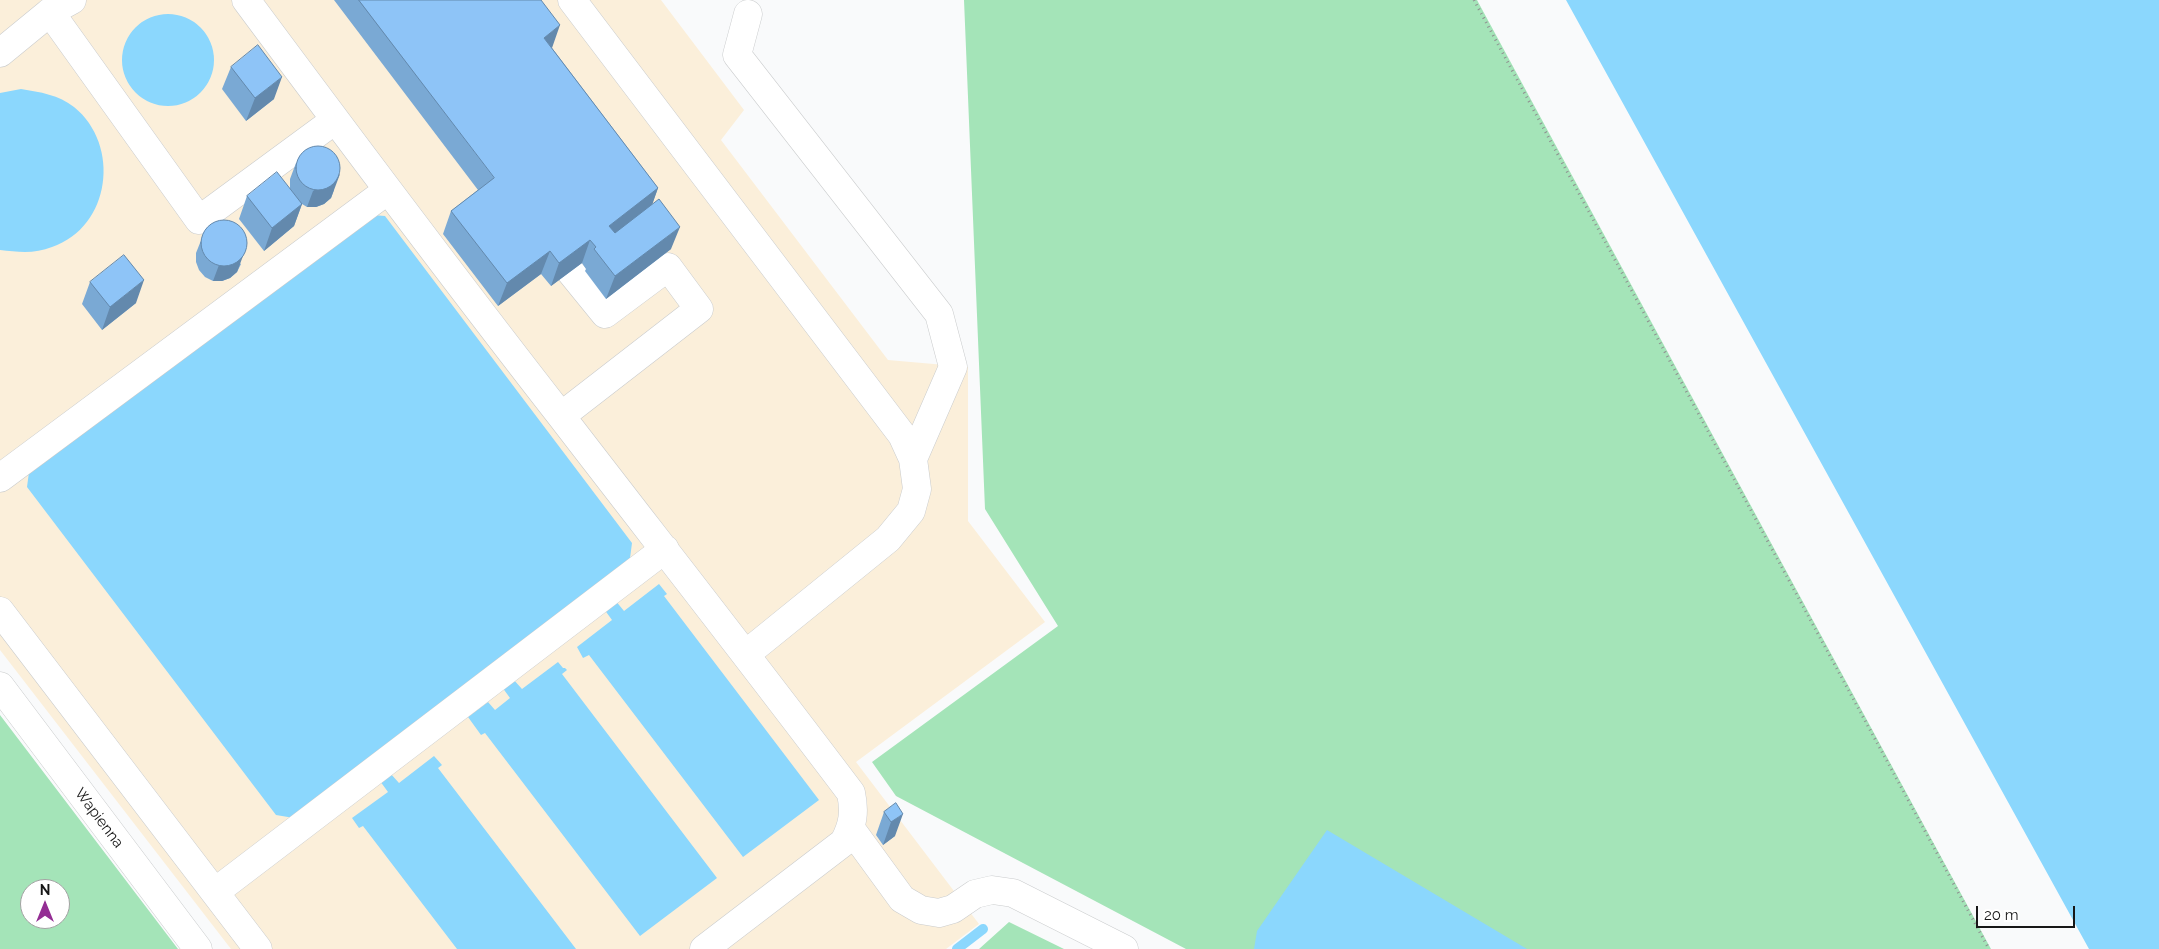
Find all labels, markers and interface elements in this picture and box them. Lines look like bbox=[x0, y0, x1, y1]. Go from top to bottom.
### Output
street label: Wapienna bbox=[71, 785, 127, 851]
north arrow bbox=[20, 879, 70, 929]
text: N bbox=[40, 882, 50, 898]
scale bar bbox=[1979, 896, 2078, 928]
text: 20 m bbox=[1984, 906, 2019, 924]

